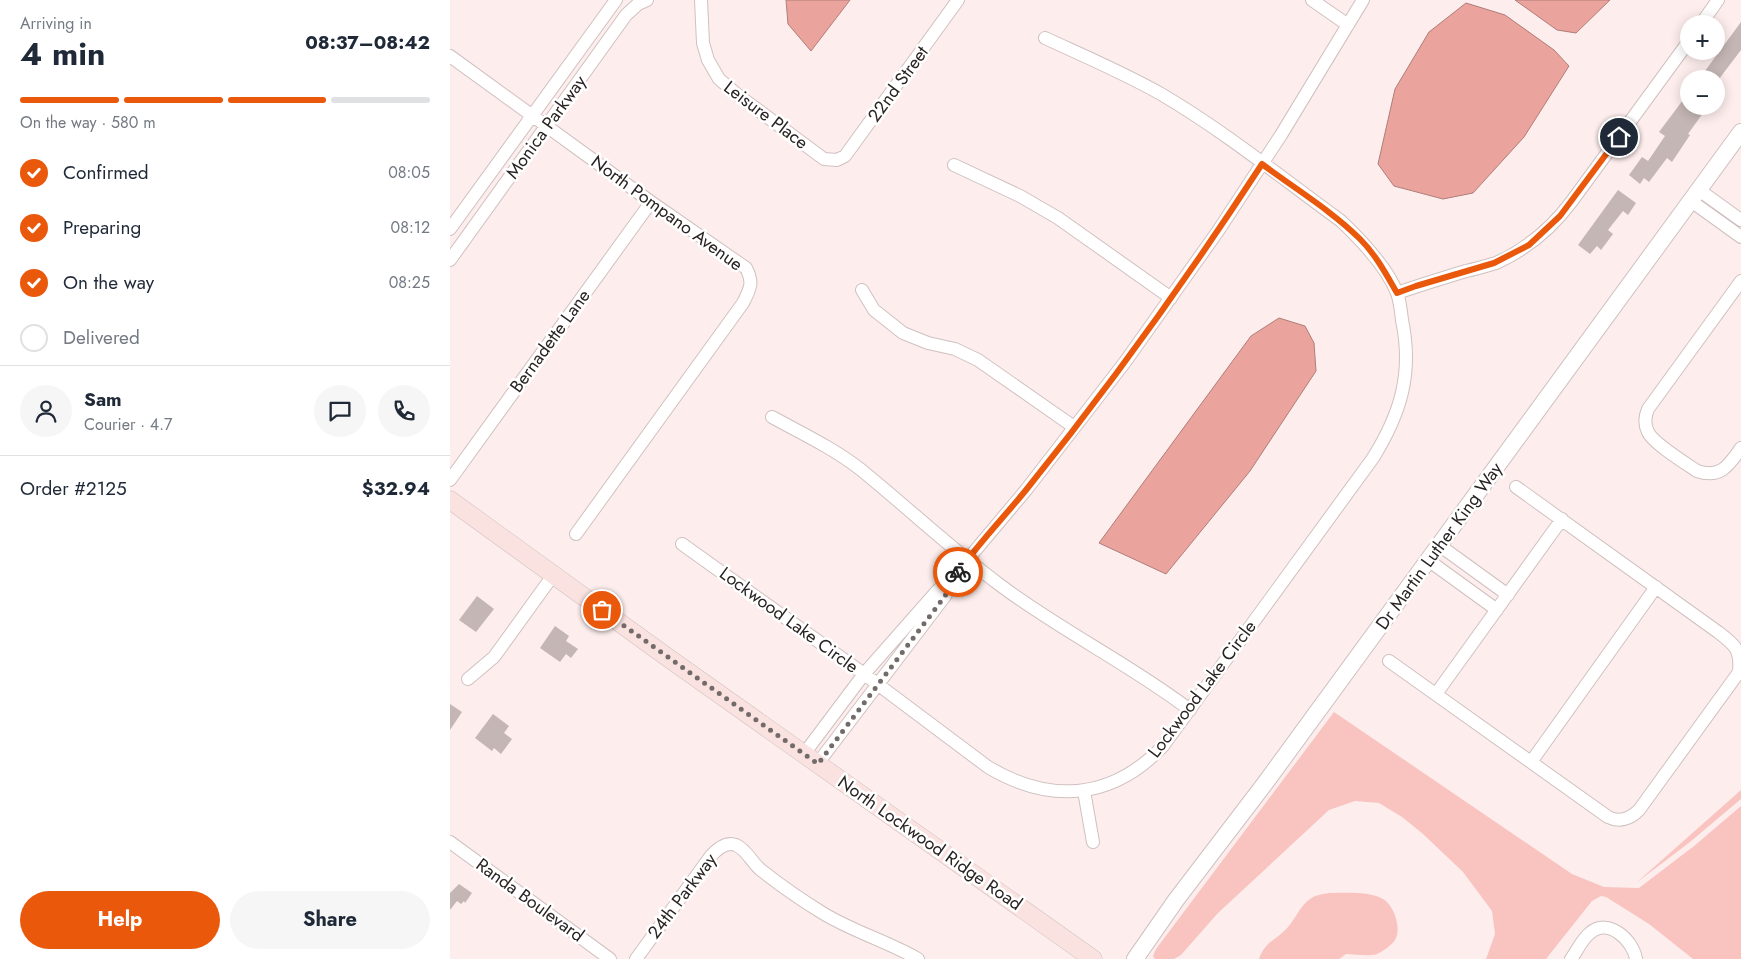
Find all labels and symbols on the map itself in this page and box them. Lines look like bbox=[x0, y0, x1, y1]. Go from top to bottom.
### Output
street label: 22nd Street bbox=[861, 40, 935, 127]
street label: Monica Parkway bbox=[500, 70, 592, 184]
street label: Leisure Place bbox=[718, 75, 814, 155]
pin bbox=[1598, 116, 1640, 158]
street label: North Pompano Avenue bbox=[586, 149, 748, 277]
street label: Bernadette Lane bbox=[504, 284, 596, 398]
street label: Dr Martin Luther King Way bbox=[1369, 457, 1509, 635]
courier bbox=[933, 547, 983, 597]
street label: Lockwood Lake Circle bbox=[714, 561, 864, 679]
pin bbox=[581, 589, 623, 631]
street label: Lockwood Lake Circle bbox=[1142, 615, 1262, 763]
street label: North Lockwood Ridge Road bbox=[832, 769, 1028, 917]
street label: 24th Parkway bbox=[641, 848, 723, 944]
street label: Randa Boulevard bbox=[471, 852, 589, 948]

